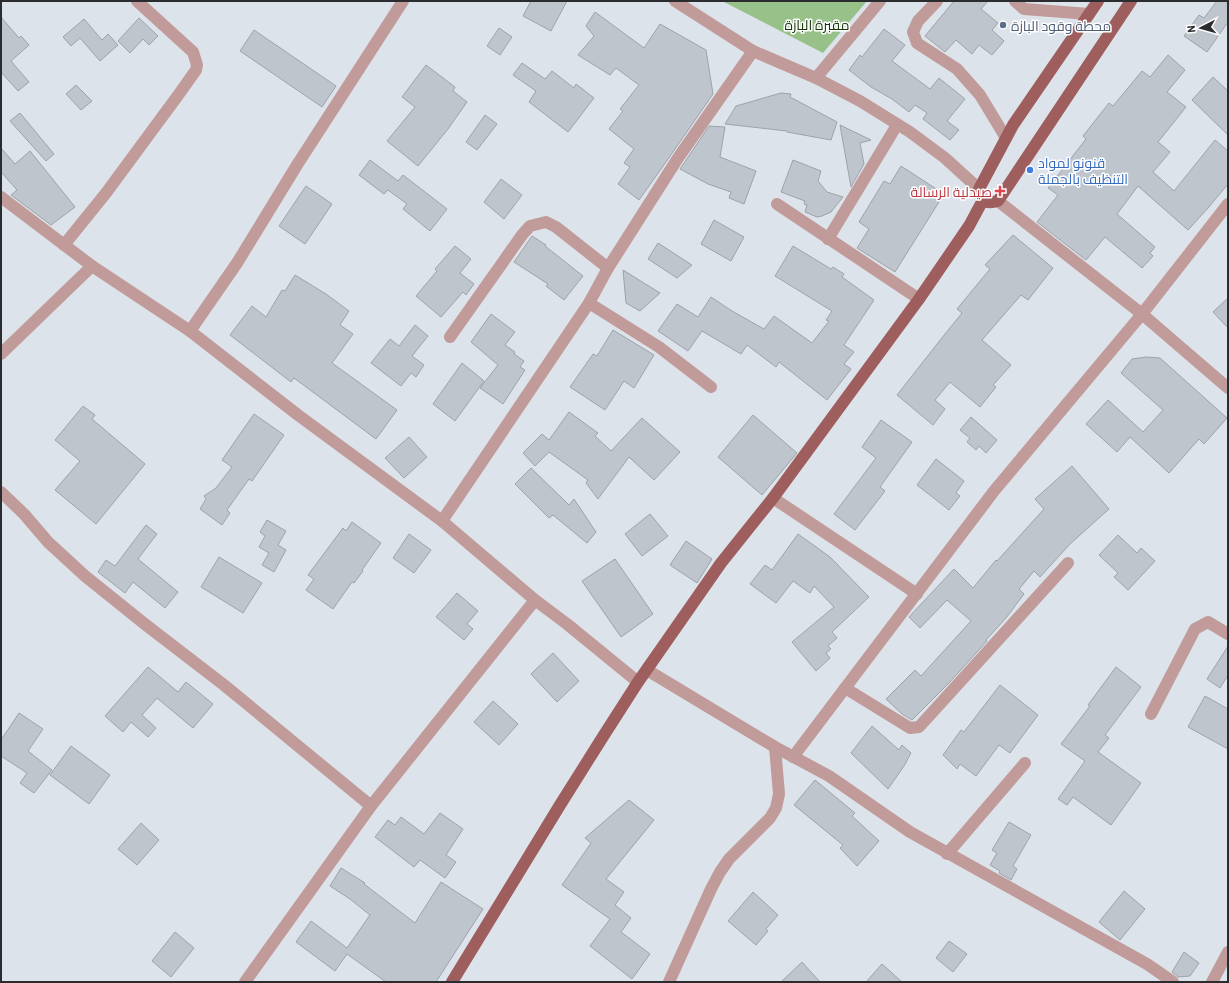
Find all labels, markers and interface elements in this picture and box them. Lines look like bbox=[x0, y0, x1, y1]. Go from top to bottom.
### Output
north arrow bbox=[1181, 8, 1221, 48]
park label: مقبرة البازة bbox=[785, 16, 849, 33]
place label: محطة وقود البازة bbox=[1011, 17, 1111, 34]
marker: محطة وقود البازة bbox=[998, 20, 1008, 30]
text: N bbox=[1184, 25, 1197, 33]
place label: قنونو لمواد التنظيف بالجملة bbox=[1038, 154, 1128, 187]
marker: قنونو لمواد التنظيف بالجملة bbox=[1025, 165, 1035, 175]
place label: صيدلية الرسالة bbox=[911, 183, 992, 200]
marker: صيدلية الرسالة bbox=[995, 186, 1005, 196]

